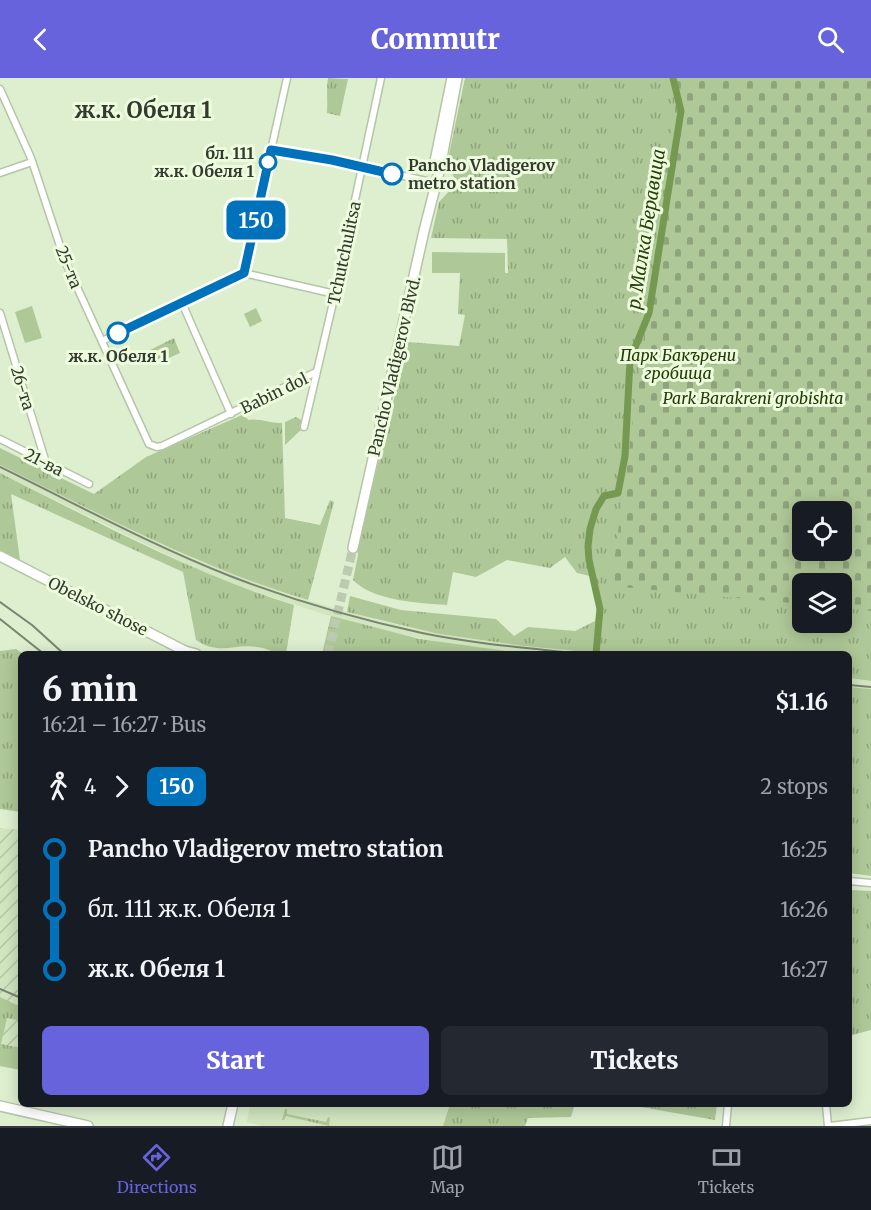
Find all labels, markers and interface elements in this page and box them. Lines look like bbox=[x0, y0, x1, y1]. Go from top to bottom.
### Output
text: Commutr bbox=[371, 22, 500, 56]
icon: back bbox=[24, 23, 57, 56]
icon: search bbox=[814, 23, 847, 56]
district label: ж.к. Обеля 1 bbox=[74, 96, 212, 124]
place label: бл. 111 ж.к. Обеля 1 bbox=[154, 143, 255, 181]
water label: р. Малка Беравица bbox=[622, 147, 670, 311]
marker: бл. 111 ж.к. Обеля 1 bbox=[259, 153, 277, 171]
place label: Pancho Vladigerov metro station bbox=[408, 155, 556, 193]
marker: Pancho Vladigerov metro station bbox=[381, 163, 403, 185]
street label: Tchutchulitsa bbox=[323, 199, 365, 307]
line badge: 150 bbox=[222, 200, 290, 240]
text: 150 bbox=[238, 207, 274, 234]
street label: 25-та bbox=[51, 243, 87, 292]
street label: Pancho Vladigerov Blvd. bbox=[363, 274, 425, 458]
marker: ж.к. Обеля 1 bbox=[107, 322, 129, 344]
park label: Парк Бакърени гробища bbox=[620, 345, 736, 383]
place label: ж.к. Обеля 1 bbox=[68, 346, 168, 366]
street label: 26-та bbox=[7, 364, 39, 413]
street label: Babin dol bbox=[237, 368, 311, 418]
park label: Park Barakreni grobishta bbox=[663, 388, 843, 408]
street label: 21-ва bbox=[21, 444, 67, 480]
map controls bbox=[792, 501, 852, 633]
button: locate bbox=[792, 501, 852, 561]
street label: Obelsko shose bbox=[45, 572, 151, 640]
button: layers bbox=[792, 573, 852, 633]
text: 6 min bbox=[42, 669, 137, 710]
text: $1.16 bbox=[775, 688, 828, 716]
text: 16:21 – 16:27 · Bus bbox=[42, 712, 206, 737]
icon: walk bbox=[42, 770, 75, 803]
icon: forward bbox=[105, 770, 138, 803]
text: 150 bbox=[159, 773, 194, 800]
text: 4 bbox=[84, 774, 96, 799]
text: 2 stops bbox=[760, 774, 828, 799]
text: Pancho Vladigerov metro station bbox=[88, 835, 443, 863]
text: 16:25 bbox=[781, 837, 828, 862]
text: бл. 111 ж.к. Обеля 1 bbox=[88, 895, 291, 923]
text: 16:26 bbox=[780, 897, 828, 922]
text: ж.к. Обеля 1 bbox=[88, 955, 225, 983]
text: 16:27 bbox=[781, 957, 828, 982]
button: Start bbox=[42, 1026, 429, 1095]
button: Tickets bbox=[441, 1026, 828, 1095]
tab: Directions bbox=[117, 1141, 197, 1197]
tab: Map bbox=[430, 1141, 464, 1197]
tab: Tickets bbox=[698, 1141, 754, 1197]

